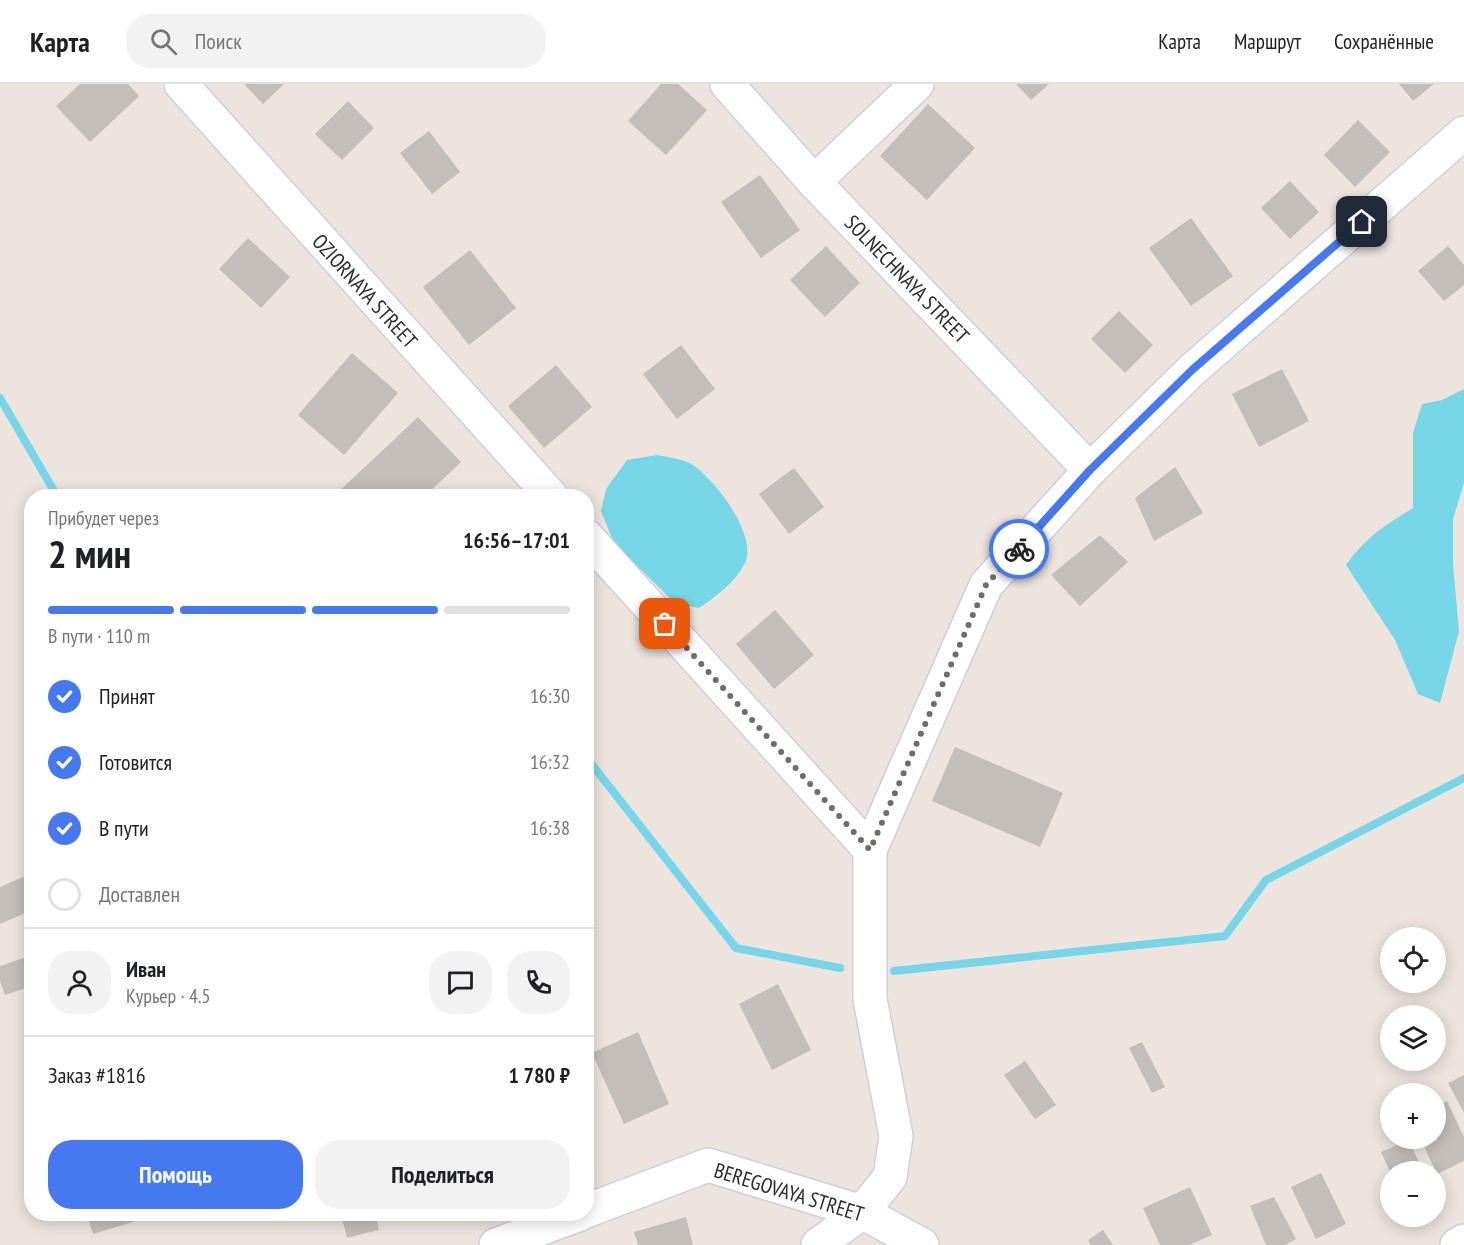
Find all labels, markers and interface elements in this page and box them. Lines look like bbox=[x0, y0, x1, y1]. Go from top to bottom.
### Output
search box bbox=[126, 14, 546, 68]
text: Карта bbox=[30, 23, 90, 60]
icon: search bbox=[147, 25, 180, 58]
text: Поиск bbox=[195, 27, 242, 55]
text: Карта bbox=[1158, 28, 1201, 55]
text: Маршрут bbox=[1234, 28, 1301, 55]
text: Сохранённые bbox=[1334, 28, 1434, 55]
pin bbox=[1336, 196, 1387, 247]
icon: home bbox=[1345, 205, 1378, 238]
street label: SOLNECHNAYA STREET bbox=[839, 209, 976, 349]
street label: OZIORNAYA STREET bbox=[307, 228, 424, 354]
text: Прибудет через bbox=[48, 505, 159, 531]
courier bbox=[989, 519, 1049, 579]
text: 16:56–17:01 bbox=[463, 526, 570, 554]
text: 2 мин bbox=[48, 528, 131, 579]
icon: bike bbox=[1003, 533, 1036, 566]
pin bbox=[639, 598, 690, 649]
icon: bag bbox=[648, 607, 681, 640]
text: В пути · 110 m bbox=[48, 623, 150, 649]
icon: check bbox=[48, 680, 81, 713]
text: Принят bbox=[99, 682, 155, 710]
text: 16:30 bbox=[530, 683, 570, 709]
icon: check bbox=[48, 746, 81, 779]
text: Готовится bbox=[99, 748, 172, 776]
text: 16:32 bbox=[530, 749, 570, 775]
icon: check bbox=[48, 812, 81, 845]
text: В пути bbox=[99, 814, 149, 842]
text: 16:38 bbox=[530, 815, 570, 841]
text: Доставлен bbox=[99, 880, 180, 908]
map controls bbox=[1380, 927, 1446, 1227]
button: locate bbox=[1380, 927, 1446, 993]
button: person bbox=[48, 951, 111, 1014]
button: chat bbox=[429, 951, 492, 1014]
button: phone bbox=[507, 951, 570, 1014]
text: Иван bbox=[126, 955, 166, 983]
text: Курьер · 4.5 bbox=[126, 983, 211, 1009]
button: layers bbox=[1380, 1005, 1446, 1071]
text: Заказ #1816 bbox=[48, 1061, 146, 1089]
text: 1 780 ₽ bbox=[508, 1061, 570, 1089]
button: + bbox=[1380, 1083, 1446, 1149]
button: Помощь bbox=[48, 1140, 303, 1209]
button: Поделиться bbox=[315, 1140, 570, 1209]
street label: BEREGOVAYA STREET bbox=[711, 1156, 868, 1228]
button: − bbox=[1380, 1161, 1446, 1227]

